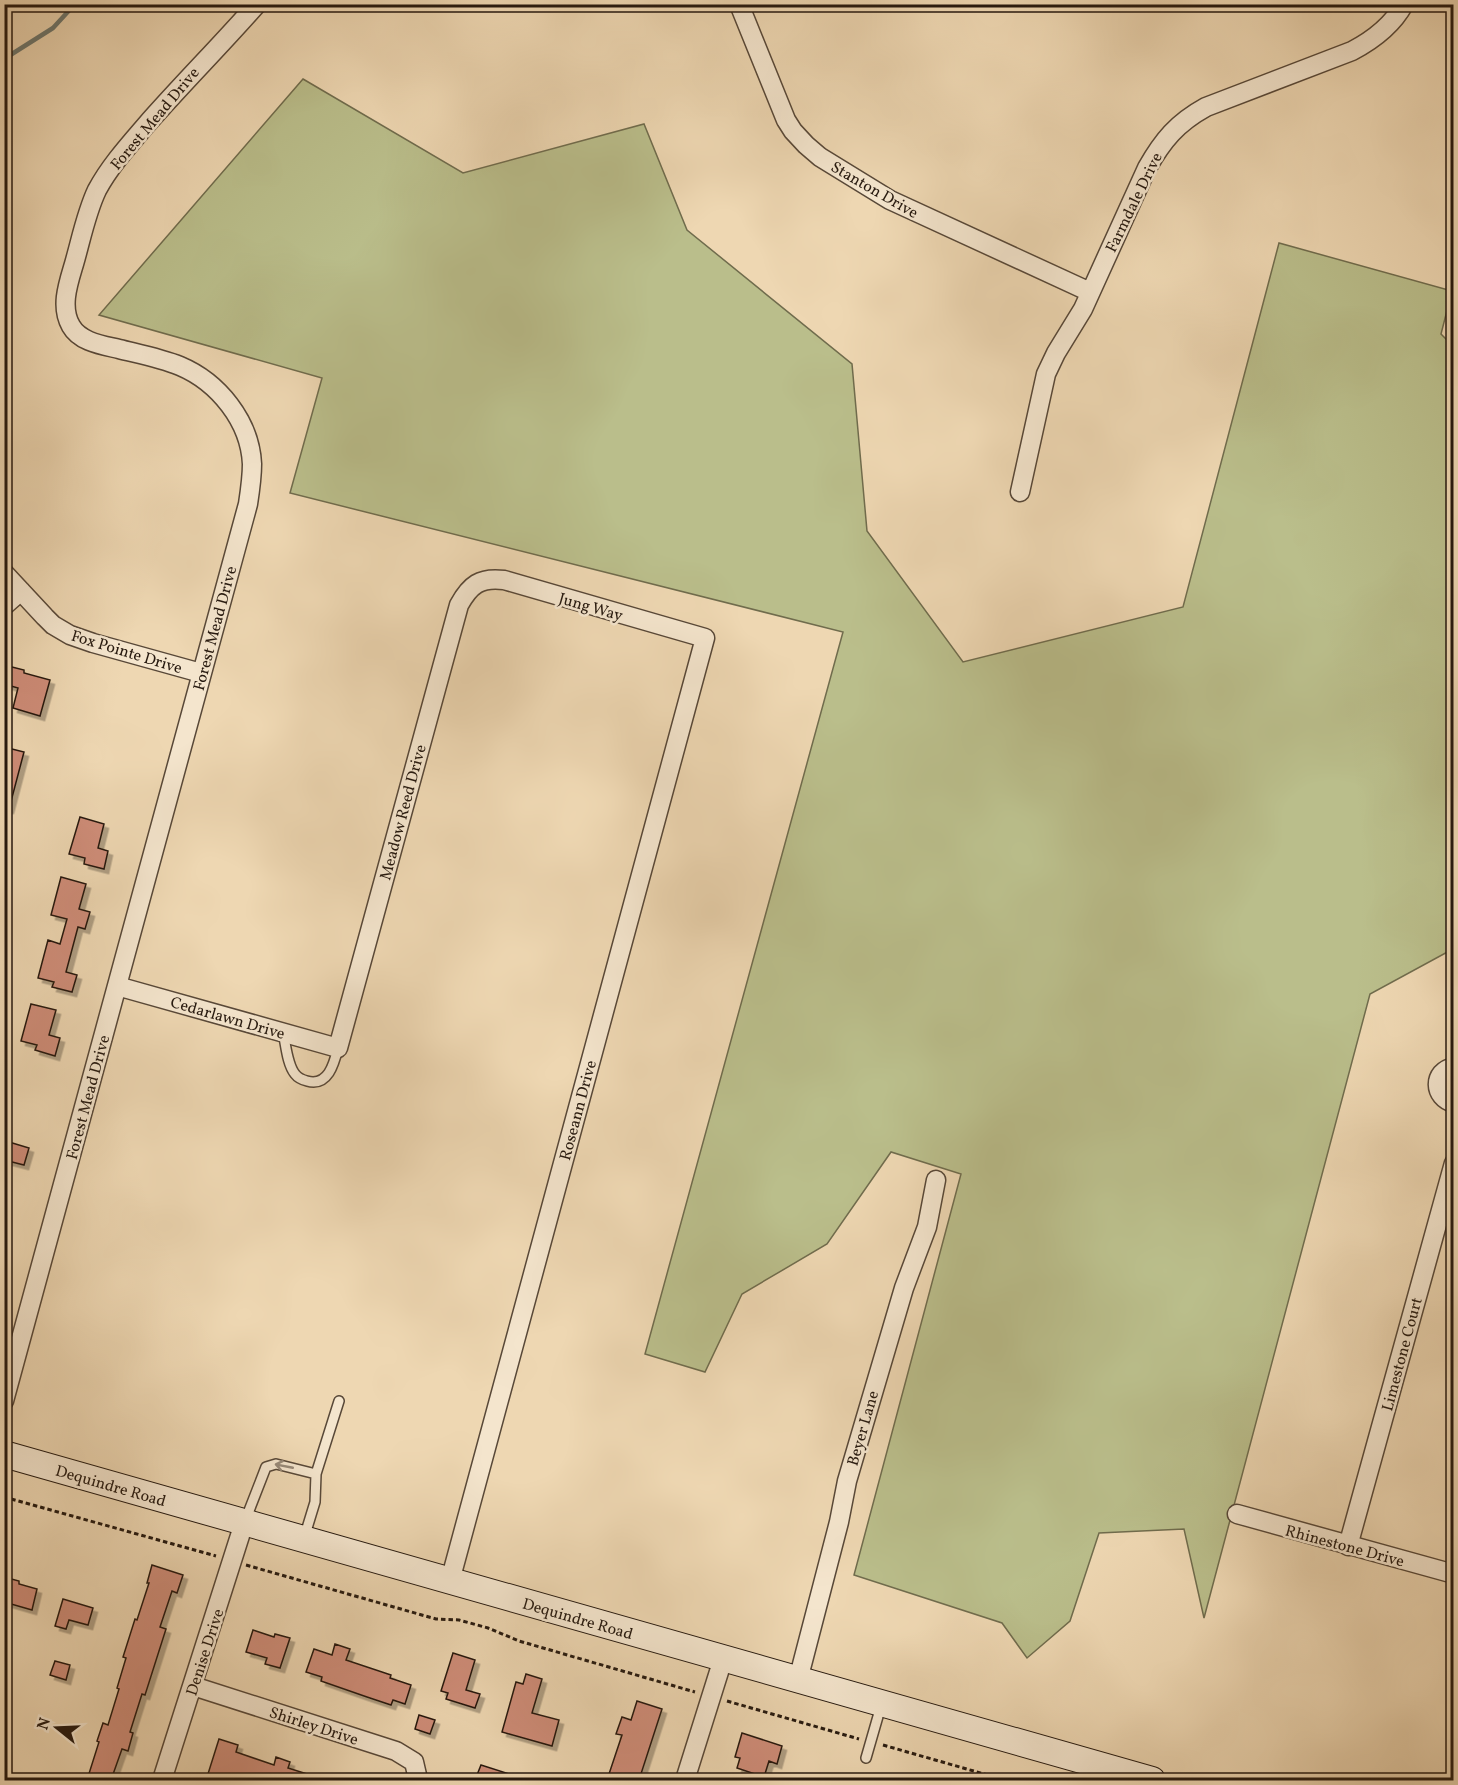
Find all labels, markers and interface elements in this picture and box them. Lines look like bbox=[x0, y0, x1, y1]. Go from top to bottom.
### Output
street label: Forest Mead Drive bbox=[106, 63, 205, 175]
street label: Farmdale Drive bbox=[1101, 149, 1168, 257]
street label: Stanton Drive bbox=[826, 157, 922, 225]
street label: Forest Mead Drive bbox=[189, 564, 243, 693]
street label: Jung Way bbox=[556, 588, 625, 628]
street label: Fox Pointe Drive bbox=[68, 626, 185, 680]
street label: Meadow Reed Drive bbox=[375, 742, 433, 883]
street label: Cedarlawn Drive bbox=[168, 992, 287, 1046]
street label: Forest Mead Drive bbox=[62, 1033, 116, 1162]
street label: Roseann Drive bbox=[555, 1058, 603, 1163]
street label: Limestone Court bbox=[1377, 1295, 1429, 1414]
street label: Beyer Lane bbox=[843, 1388, 885, 1469]
street label: Dequindre Road bbox=[53, 1461, 168, 1513]
one-way arrow bbox=[275, 1461, 294, 1472]
street label: Rhinestone Drive bbox=[1282, 1520, 1407, 1573]
street label: Dequindre Road bbox=[520, 1594, 635, 1646]
street label: Denise Drive bbox=[181, 1606, 230, 1699]
north arrow bbox=[27, 1698, 87, 1758]
street label: Shirley Drive bbox=[266, 1702, 361, 1752]
text: N bbox=[32, 1715, 57, 1733]

